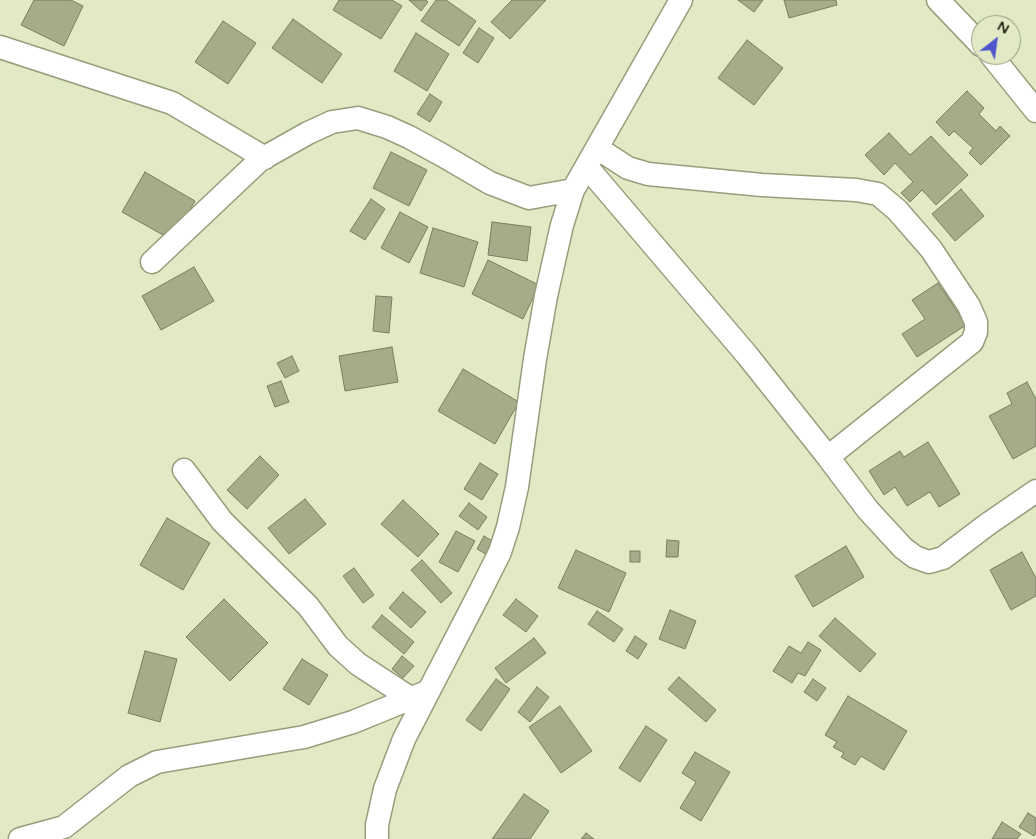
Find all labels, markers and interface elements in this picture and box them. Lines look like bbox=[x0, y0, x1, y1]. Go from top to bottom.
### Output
north arrow bbox=[971, 15, 1021, 65]
text: N bbox=[994, 17, 1012, 38]

